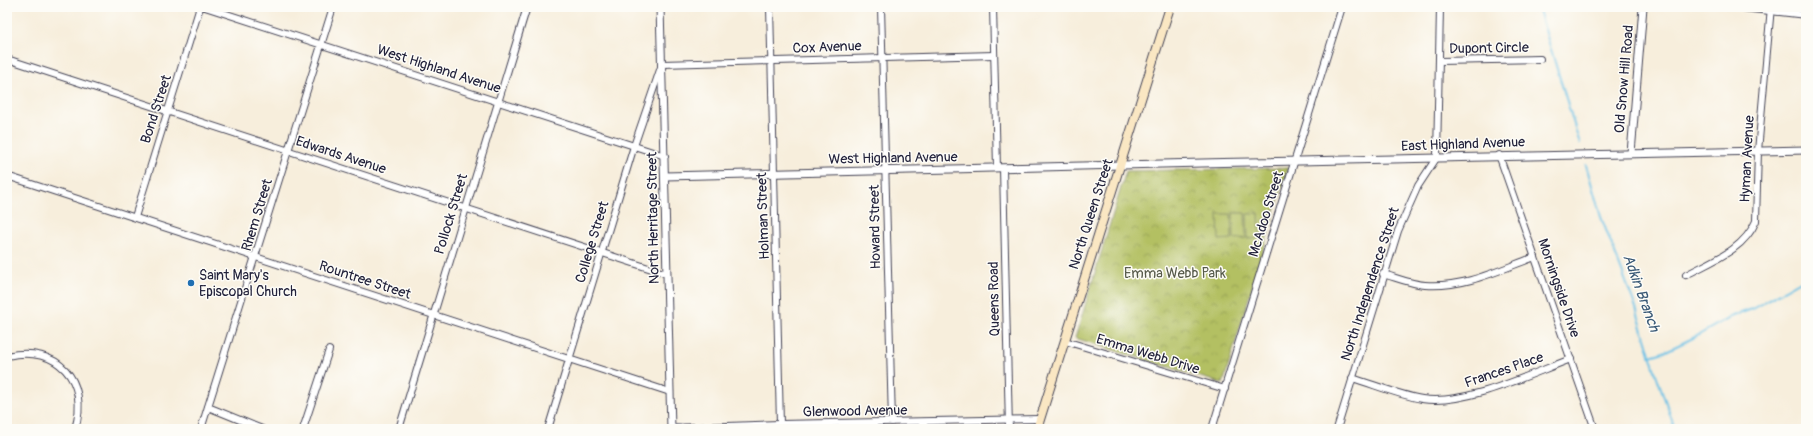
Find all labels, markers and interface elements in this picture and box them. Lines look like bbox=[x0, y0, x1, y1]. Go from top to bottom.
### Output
street label: Old Snow Hill Road bbox=[1611, 24, 1637, 134]
street label: Cox Avenue bbox=[792, 37, 862, 57]
street label: Dupont Circle bbox=[1449, 39, 1529, 57]
street label: West Highland Avenue bbox=[375, 41, 503, 97]
street label: Bond Street bbox=[137, 72, 175, 145]
street label: Hyman Avenue bbox=[1736, 115, 1758, 203]
street label: Edwards Avenue bbox=[294, 132, 388, 178]
street label: East Highland Avenue bbox=[1401, 133, 1525, 155]
street label: West Highland Avenue bbox=[828, 148, 958, 168]
street label: North Herritage Street bbox=[643, 151, 663, 284]
street label: North Queen Street bbox=[1065, 156, 1117, 271]
street label: McAdoo Street bbox=[1245, 169, 1287, 259]
street label: Pollock Street bbox=[431, 171, 471, 256]
street label: Holman Street bbox=[753, 172, 773, 260]
street label: Rhem Street bbox=[238, 176, 276, 253]
street label: Howard Street bbox=[866, 184, 884, 270]
street label: College Street bbox=[571, 199, 613, 285]
street label: North Independence Street bbox=[1337, 205, 1403, 363]
street label: Morningside Drive bbox=[1534, 236, 1584, 340]
water label: Adkin Branch bbox=[1618, 252, 1664, 335]
street label: Rountree Street bbox=[317, 257, 413, 303]
street label: Queens Road bbox=[985, 261, 1003, 337]
park label: Emma Webb Park bbox=[1124, 265, 1226, 282]
place label: Saint Mary's Episcopal Church bbox=[199, 267, 297, 300]
marker: Saint Mary's Episcopal Church bbox=[186, 278, 196, 288]
street label: Emma Webb Drive bbox=[1094, 330, 1202, 378]
street label: Frances Place bbox=[1462, 349, 1546, 391]
street label: Glenwood Avenue bbox=[803, 402, 907, 420]

